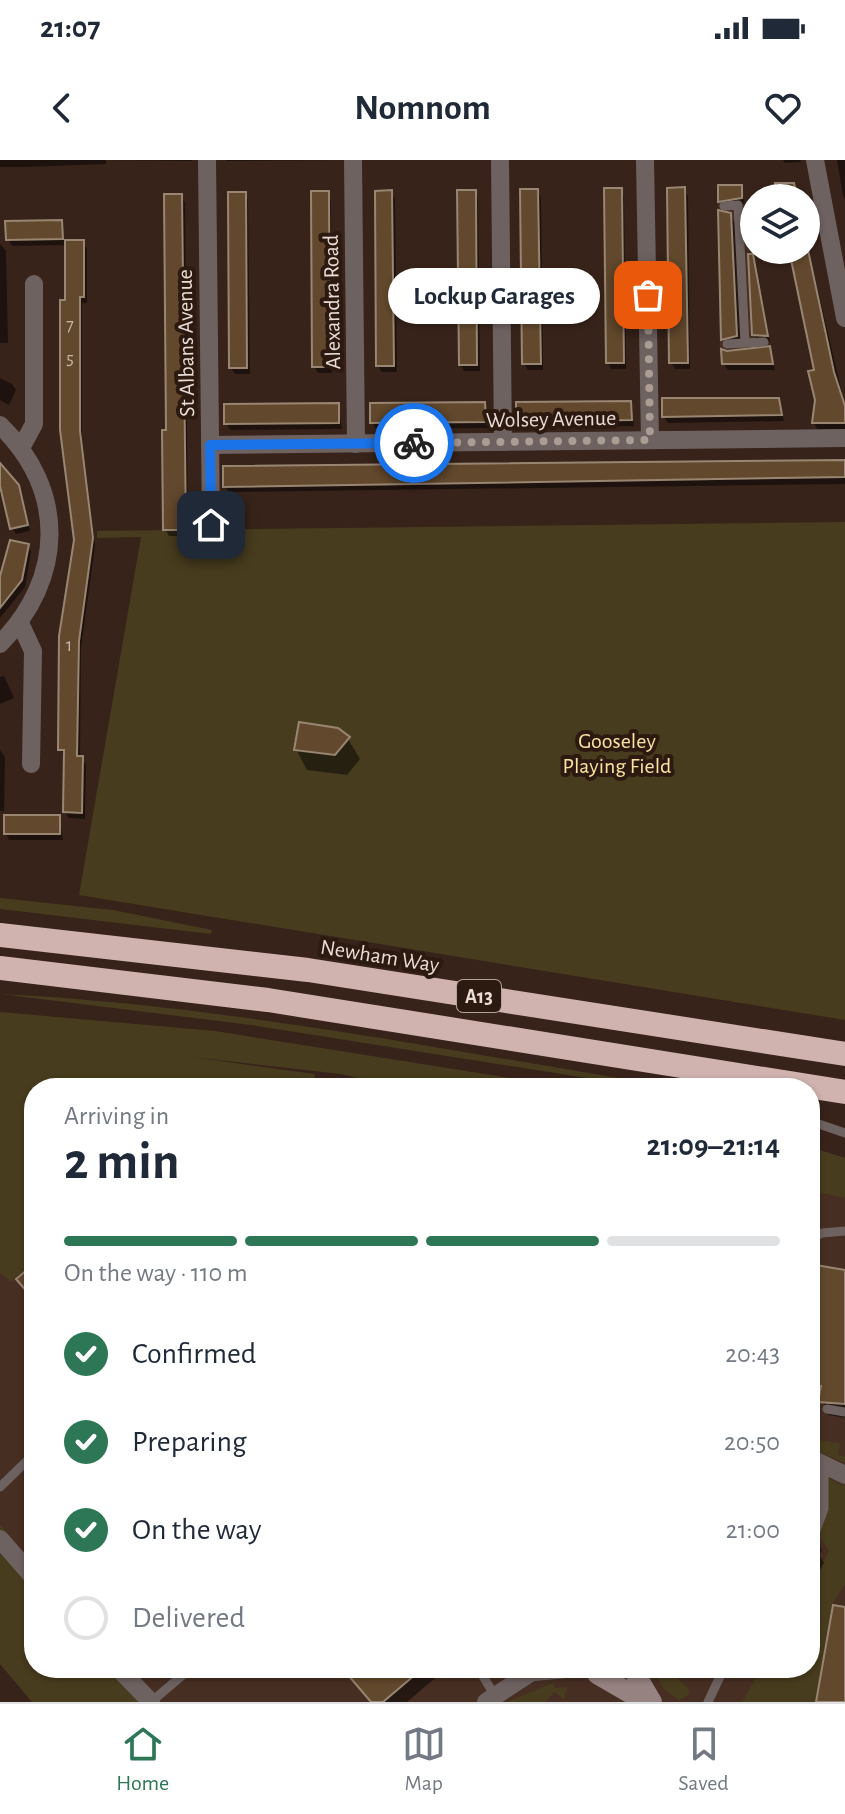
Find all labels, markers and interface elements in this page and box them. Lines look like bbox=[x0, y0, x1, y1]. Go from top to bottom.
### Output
text: 21:07 bbox=[40, 13, 100, 43]
icon: back bbox=[40, 86, 84, 130]
icon: heart bbox=[761, 86, 805, 130]
text: Nomnom bbox=[354, 90, 491, 126]
map controls bbox=[740, 184, 820, 264]
button: layers bbox=[740, 184, 820, 264]
street label: Alexandra Road bbox=[320, 235, 344, 369]
pin bbox=[614, 261, 682, 329]
callout: Lockup Garages bbox=[388, 267, 600, 323]
street label: St Albans Avenue bbox=[174, 269, 198, 417]
icon: bag bbox=[626, 273, 670, 317]
text: Lockup Garages bbox=[413, 283, 575, 309]
house number: 7 bbox=[66, 317, 74, 335]
house number: 5 bbox=[66, 350, 74, 368]
courier bbox=[374, 403, 454, 483]
street label: Wolsey Avenue bbox=[486, 407, 616, 431]
icon: bike bbox=[392, 421, 436, 465]
pin bbox=[177, 491, 245, 559]
icon: home bbox=[189, 503, 233, 547]
house number: 1 bbox=[66, 637, 72, 655]
park label: Gooseley Playing Field bbox=[562, 730, 672, 777]
street label: Newham Way bbox=[319, 936, 441, 976]
road number: A13 bbox=[457, 980, 501, 1012]
text: Arriving in bbox=[64, 1103, 169, 1129]
text: 21:09–21:14 bbox=[647, 1131, 780, 1161]
text: 2 min bbox=[64, 1136, 179, 1188]
text: On the way · 110 m bbox=[64, 1260, 247, 1286]
icon: check bbox=[64, 1332, 108, 1376]
text: Confirmed bbox=[132, 1339, 256, 1369]
text: 20:43 bbox=[725, 1341, 780, 1367]
icon: check bbox=[64, 1420, 108, 1464]
text: Preparing bbox=[132, 1427, 247, 1457]
text: 20:50 bbox=[724, 1429, 780, 1455]
icon: check bbox=[64, 1508, 108, 1552]
text: On the way bbox=[132, 1515, 261, 1545]
text: 21:00 bbox=[726, 1517, 780, 1543]
text: Delivered bbox=[132, 1603, 245, 1633]
tab: Home bbox=[116, 1722, 169, 1796]
tab: Map bbox=[402, 1722, 446, 1796]
tab: Saved bbox=[678, 1722, 729, 1796]

